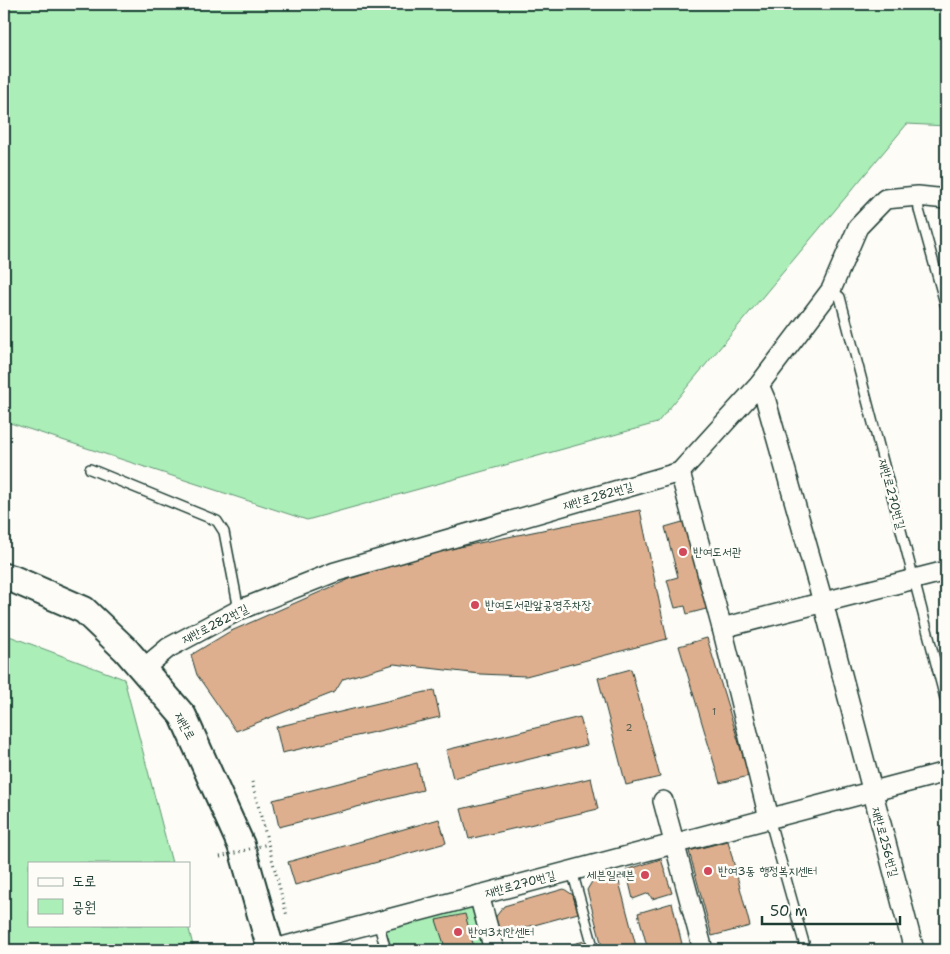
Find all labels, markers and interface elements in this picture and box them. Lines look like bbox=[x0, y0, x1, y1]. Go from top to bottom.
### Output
street label: 재반로270번길 bbox=[875, 457, 909, 531]
street label: 재반로282번길 bbox=[561, 478, 635, 514]
place label: 반여도서관 bbox=[693, 544, 742, 560]
marker: 반여도서관 bbox=[677, 546, 689, 558]
place label: 반여도서관앞공영주차장 bbox=[485, 597, 592, 613]
marker: 반여도서관앞공영주차장 bbox=[469, 599, 481, 611]
street label: 재반로282번길 bbox=[179, 600, 251, 648]
house number: 1 bbox=[712, 705, 716, 718]
street label: 재반로 bbox=[171, 709, 199, 743]
house number: 2 bbox=[626, 721, 633, 734]
street label: 재반로256번길 bbox=[868, 805, 902, 879]
legend bbox=[28, 862, 190, 926]
place label: 반여3동 행정복지센터 bbox=[718, 863, 817, 879]
marker: 반여3동 행정복지센터 bbox=[702, 865, 714, 877]
street label: 재반로270번길 bbox=[483, 867, 557, 901]
place label: 세븐일레븐 bbox=[587, 867, 635, 883]
marker: 세븐일레븐 bbox=[639, 869, 651, 881]
text: 도로 bbox=[72, 871, 96, 891]
scale bar bbox=[762, 894, 900, 926]
text: 공원 bbox=[72, 897, 96, 917]
text: 50 m bbox=[770, 901, 808, 921]
place label: 반여3치안센터 bbox=[468, 924, 534, 940]
marker: 반여3치안센터 bbox=[452, 926, 464, 938]

